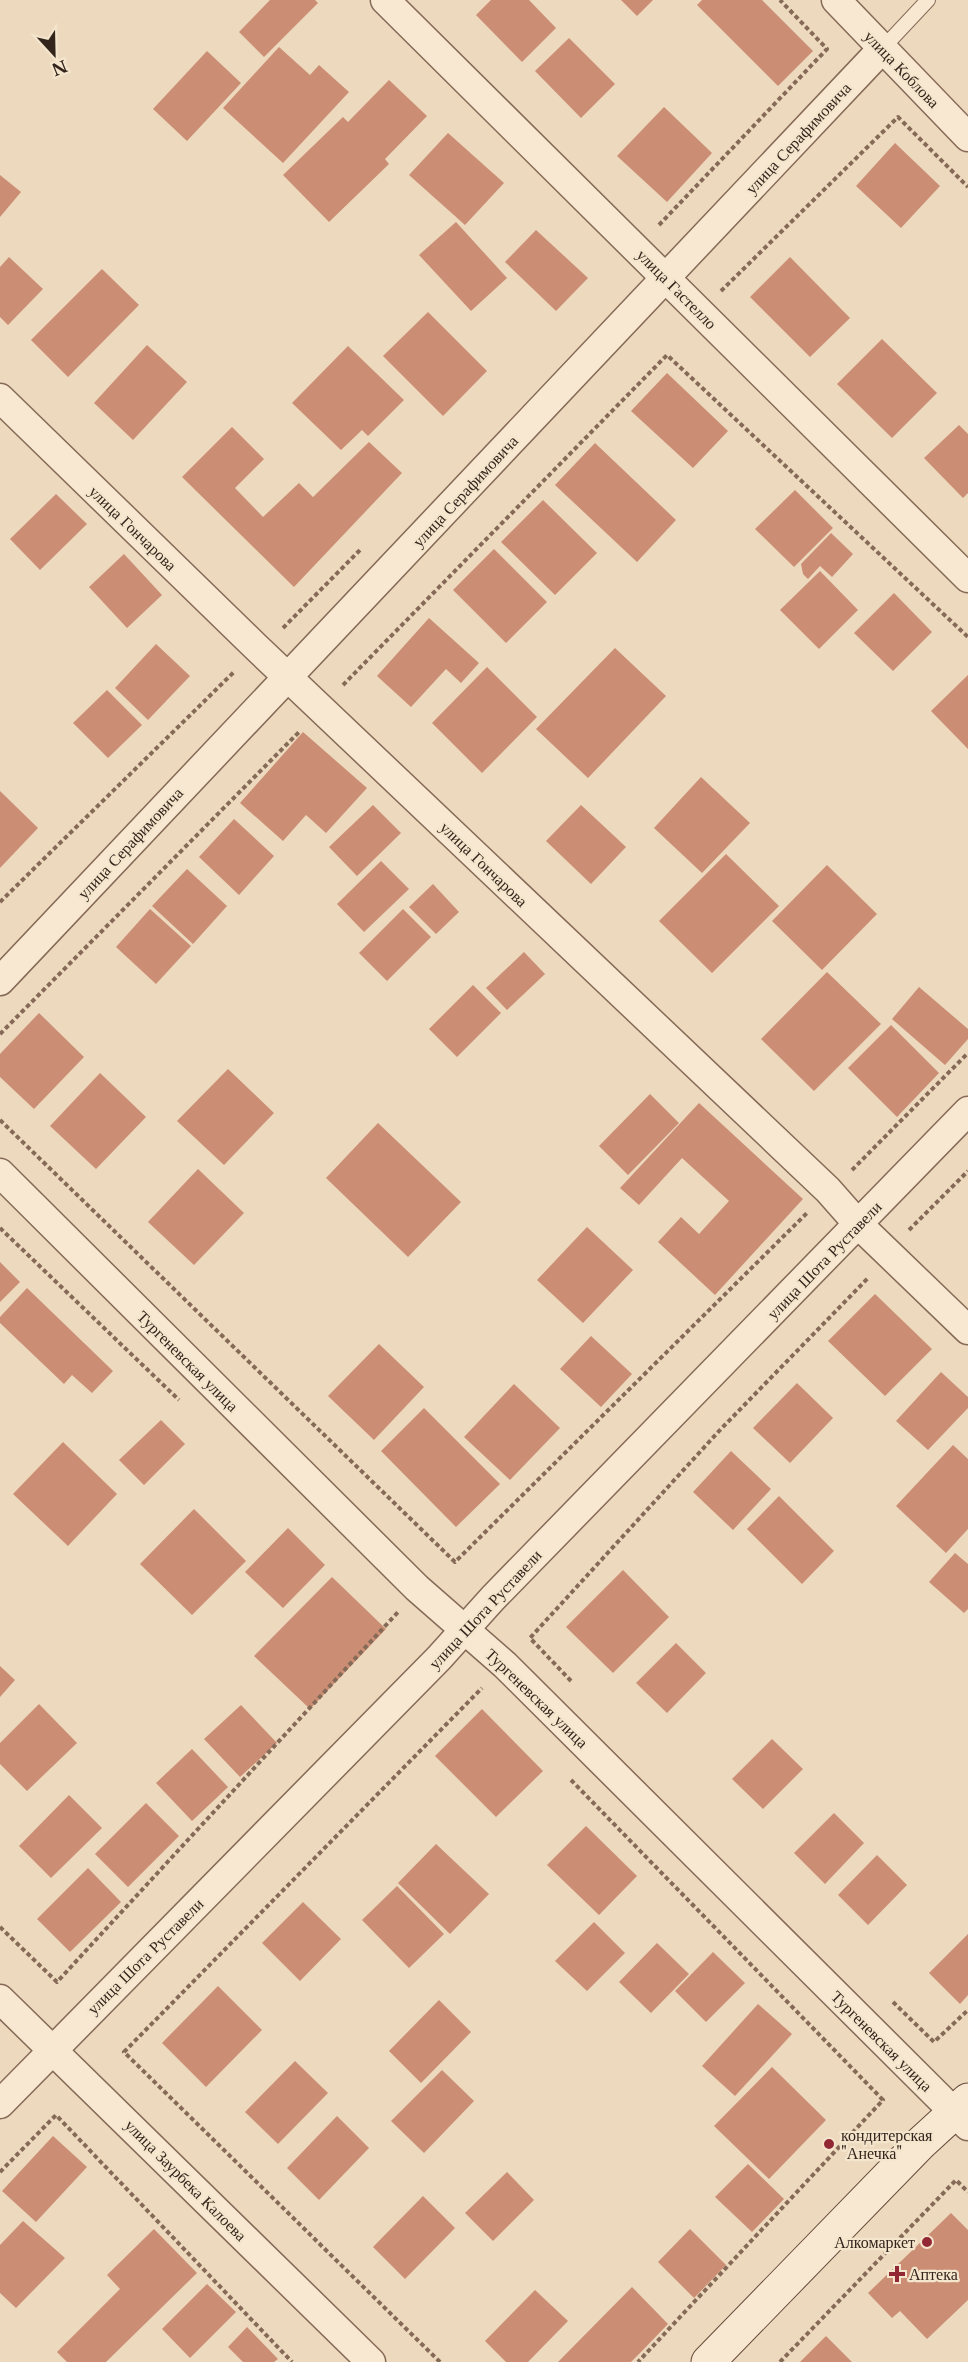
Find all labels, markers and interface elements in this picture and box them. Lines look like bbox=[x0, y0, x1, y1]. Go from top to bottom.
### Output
north arrow bbox=[24, 24, 84, 84]
street label: улица Коблова bbox=[860, 26, 944, 112]
text: N bbox=[49, 56, 70, 80]
street label: улица Серафимовича bbox=[741, 78, 855, 198]
street label: улица Гастелло bbox=[633, 245, 721, 333]
street label: улица Серафимовича bbox=[408, 431, 522, 551]
street label: улица Гончарова bbox=[85, 481, 181, 575]
street label: улица Серафимовича bbox=[73, 783, 187, 903]
street label: улица Гончарова bbox=[436, 817, 532, 911]
street label: улица Шота Руставели bbox=[763, 1197, 886, 1323]
street label: Тургеневская улица bbox=[133, 1306, 243, 1416]
street label: улица Шота Руставели bbox=[424, 1545, 546, 1673]
street label: Тургеневская улица bbox=[482, 1644, 592, 1752]
street label: улица Шота Руставели bbox=[83, 1893, 208, 2018]
street label: Тургеневская улица bbox=[827, 1986, 937, 2096]
street label: улица Заурбека Калоева bbox=[121, 2115, 251, 2245]
place label: кондитерская "Анечка" bbox=[841, 2125, 933, 2163]
marker: кондитерская "Анечка" bbox=[822, 2137, 836, 2151]
place label: Алкомаркет bbox=[834, 2232, 915, 2252]
marker: Алкомаркет bbox=[920, 2235, 934, 2249]
place label: Аптека bbox=[909, 2264, 958, 2284]
marker: Аптека bbox=[890, 2267, 904, 2281]

